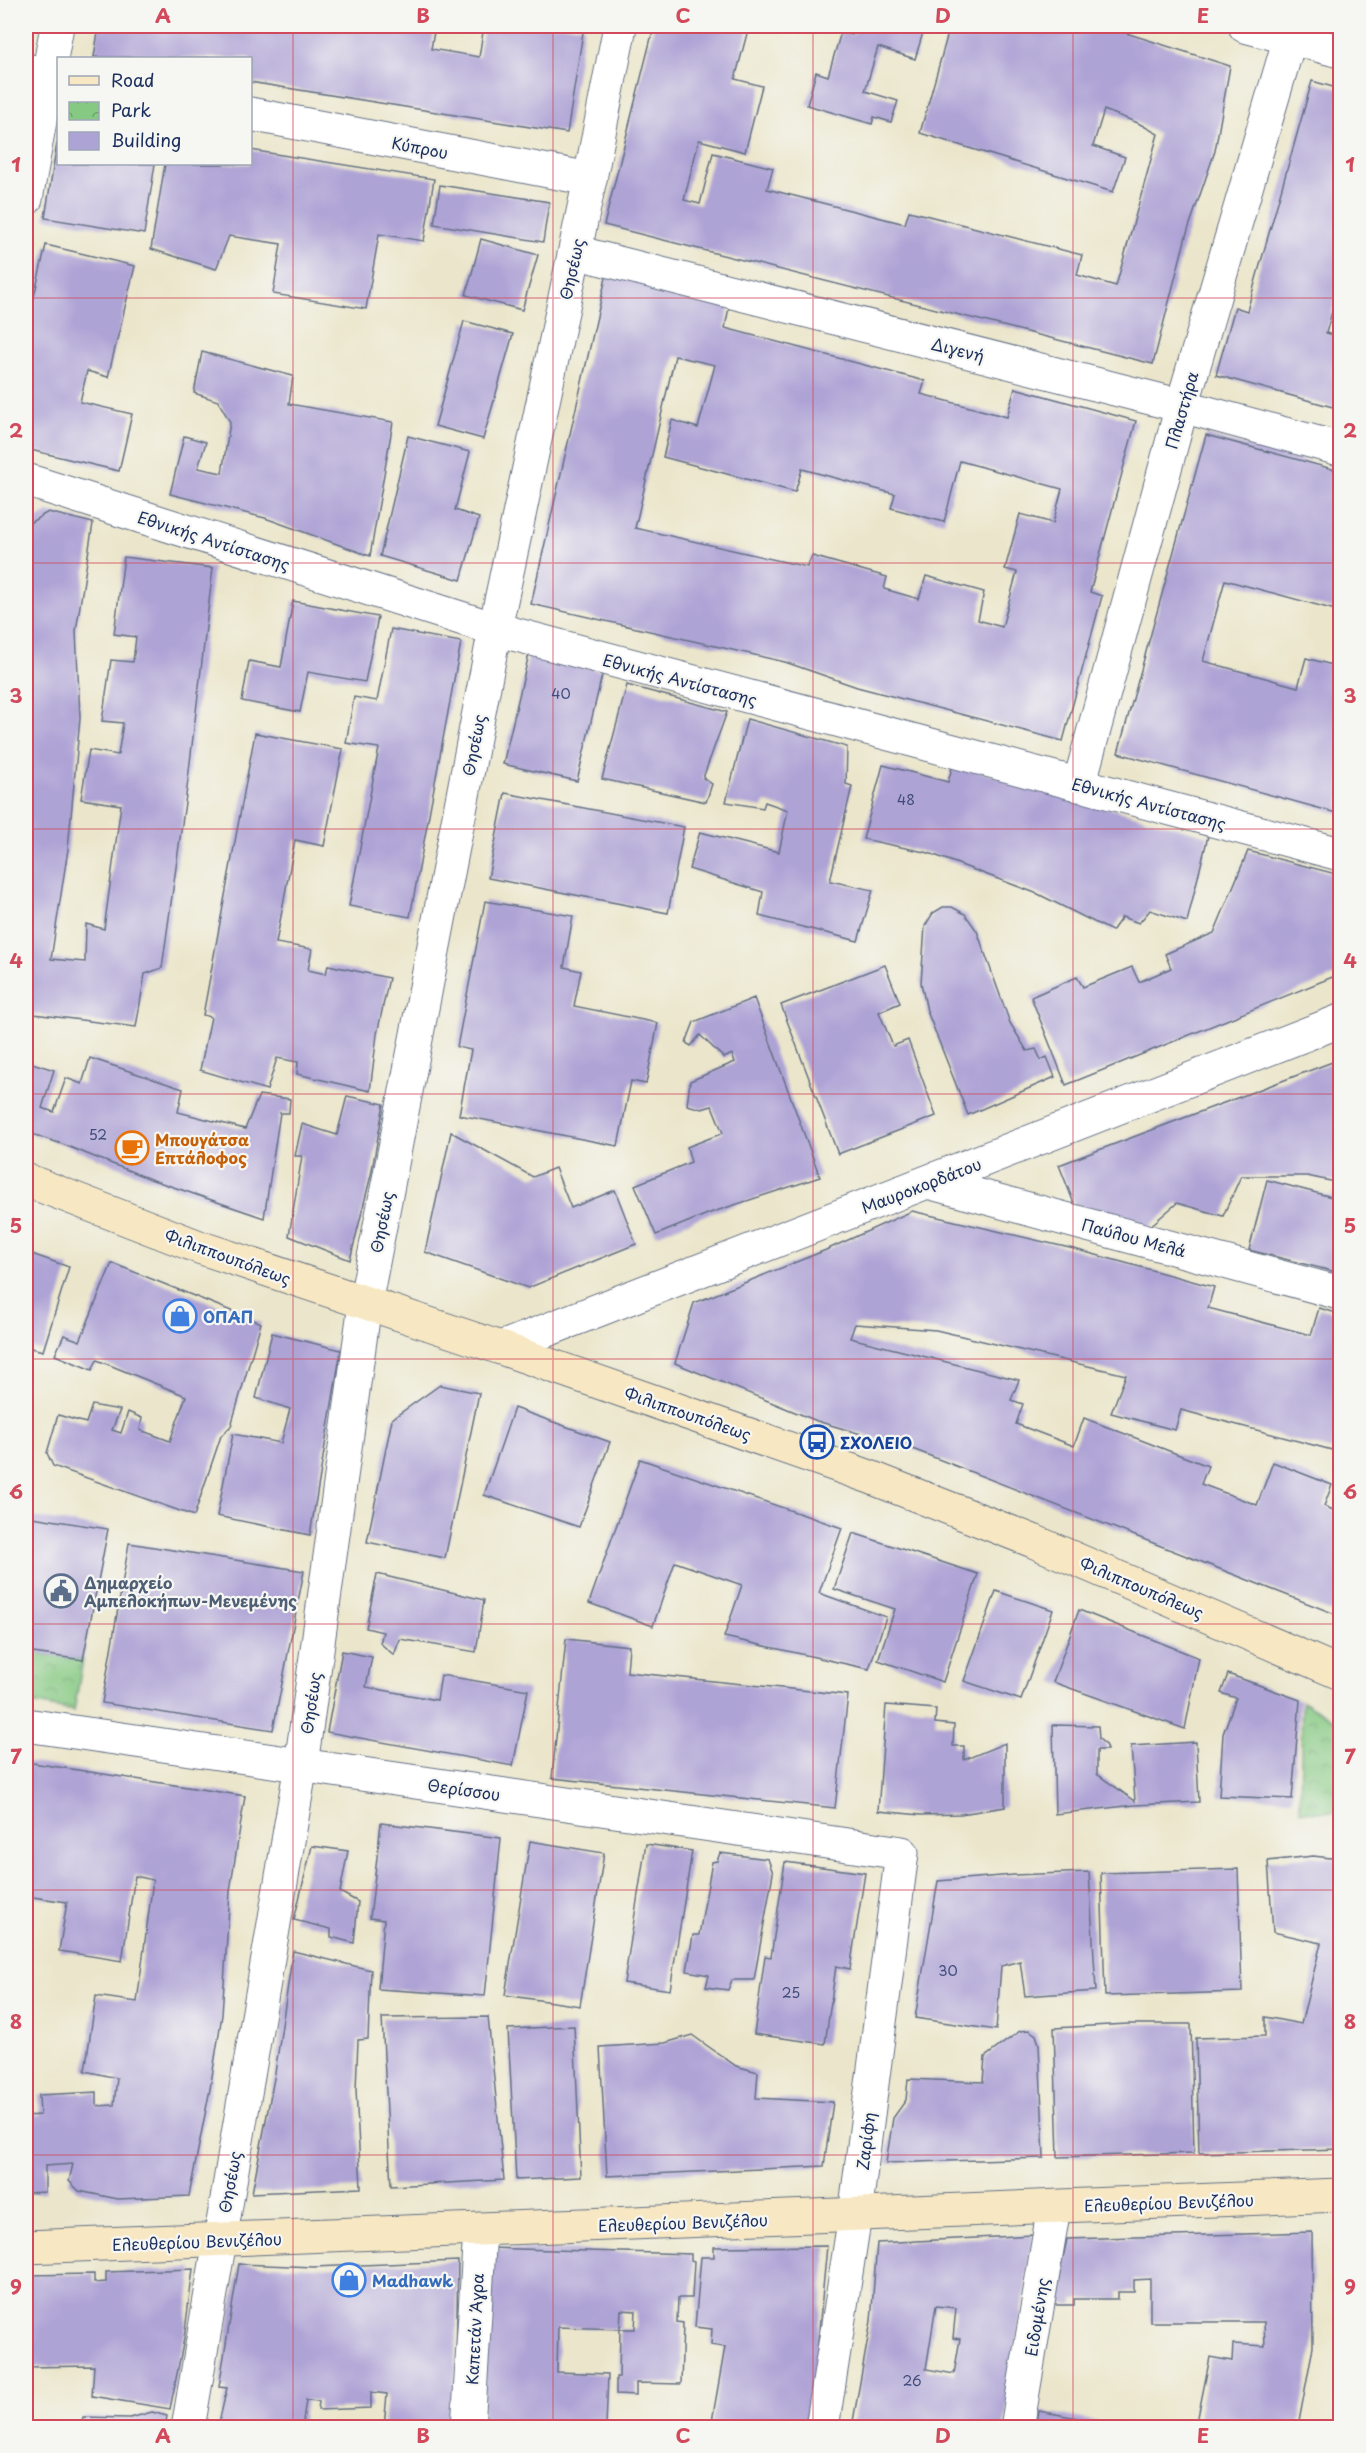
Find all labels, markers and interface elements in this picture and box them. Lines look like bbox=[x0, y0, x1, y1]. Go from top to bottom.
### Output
text: A bbox=[155, 0, 171, 30]
text: B bbox=[416, 0, 430, 30]
text: C bbox=[675, 0, 691, 30]
text: D bbox=[935, 0, 951, 30]
text: E bbox=[1197, 0, 1209, 30]
legend bbox=[57, 57, 252, 165]
text: Road bbox=[111, 66, 155, 93]
text: Park bbox=[111, 96, 151, 123]
text: Building bbox=[111, 126, 181, 153]
street label: Κύπρου bbox=[390, 130, 450, 164]
text: 1 bbox=[11, 149, 21, 179]
text: 1 bbox=[1345, 149, 1355, 179]
street label: Θησέως bbox=[553, 236, 589, 302]
street label: Διγενή bbox=[929, 331, 987, 367]
street label: Πλαστήρα bbox=[1158, 368, 1204, 452]
text: 2 bbox=[9, 415, 23, 445]
text: 2 bbox=[1343, 415, 1357, 445]
street label: Εθνικής Αντίστασης bbox=[135, 504, 293, 576]
street label: Εθνικής Αντίστασης bbox=[600, 647, 760, 711]
text: 3 bbox=[9, 680, 23, 710]
text: 3 bbox=[1343, 680, 1357, 710]
house number: 40 bbox=[551, 683, 571, 704]
street label: Θησέως bbox=[455, 712, 491, 778]
street label: Εθνικής Αντίστασης bbox=[1069, 771, 1229, 835]
house number: 48 bbox=[897, 789, 915, 810]
text: 4 bbox=[9, 945, 23, 975]
text: 4 bbox=[1343, 945, 1357, 975]
house number: 52 bbox=[89, 1124, 107, 1145]
place label: Μπουγάτσα Επτάλοφος bbox=[155, 1127, 249, 1169]
cafe icon: Μπουγάτσα Επτάλοφος bbox=[114, 1130, 150, 1166]
street label: Μαυροκορδάτου bbox=[858, 1151, 984, 1219]
street label: Θησέως bbox=[363, 1189, 399, 1255]
text: 5 bbox=[10, 1210, 22, 1240]
text: 5 bbox=[1344, 1210, 1356, 1240]
street label: Παύλου Μελά bbox=[1079, 1212, 1189, 1263]
street label: Φιλιππουπόλεως bbox=[162, 1222, 294, 1290]
shop icon: ΟΠΑΠ bbox=[162, 1298, 198, 1334]
place label: ΟΠΑΠ bbox=[203, 1304, 253, 1328]
street label: Φιλιππουπόλεως bbox=[621, 1380, 755, 1446]
bus stop icon: ΣΧΟΛΕΙΟ bbox=[799, 1424, 835, 1460]
place label: ΣΧΟΛΕΙΟ bbox=[840, 1430, 912, 1454]
text: 6 bbox=[9, 1476, 23, 1506]
text: 6 bbox=[1343, 1476, 1357, 1506]
street label: Φιλιππουπόλεως bbox=[1076, 1550, 1208, 1624]
place label: Δημαρχείο Αμπελοκήπων-Μενεμένης bbox=[84, 1570, 297, 1612]
public building icon: Δημαρχείο Αμπελοκήπων-Μενεμένης bbox=[43, 1573, 79, 1609]
street label: Θησέως bbox=[294, 1670, 326, 1736]
text: 7 bbox=[10, 1741, 22, 1771]
text: 7 bbox=[1344, 1741, 1356, 1771]
street label: Θερίσσου bbox=[426, 1772, 502, 1806]
house number: 30 bbox=[938, 1960, 958, 1981]
house number: 25 bbox=[782, 1982, 800, 2003]
text: 8 bbox=[10, 2006, 22, 2036]
text: 8 bbox=[1344, 2006, 1356, 2036]
street label: Ζαρίφη bbox=[850, 2111, 880, 2171]
street label: Θησέως bbox=[212, 2149, 246, 2215]
street label: Ελευθερίου Βενιζέλου bbox=[1084, 2187, 1254, 2217]
street label: Ελευθερίου Βενιζέλου bbox=[598, 2207, 768, 2237]
street label: Ελευθερίου Βενιζέλου bbox=[112, 2226, 282, 2256]
shop icon: Madhawk bbox=[331, 2262, 367, 2298]
place label: Madhawk bbox=[372, 2268, 453, 2292]
text: 9 bbox=[10, 2271, 22, 2301]
text: 9 bbox=[1344, 2271, 1356, 2301]
street label: Καπετάν Άγρα bbox=[459, 2272, 489, 2385]
street label: Ειδομένης bbox=[1018, 2276, 1054, 2358]
house number: 26 bbox=[902, 2370, 922, 2391]
text: A bbox=[155, 2420, 171, 2450]
text: B bbox=[416, 2420, 430, 2450]
text: C bbox=[675, 2420, 691, 2450]
text: D bbox=[935, 2420, 951, 2450]
text: E bbox=[1197, 2420, 1209, 2450]

